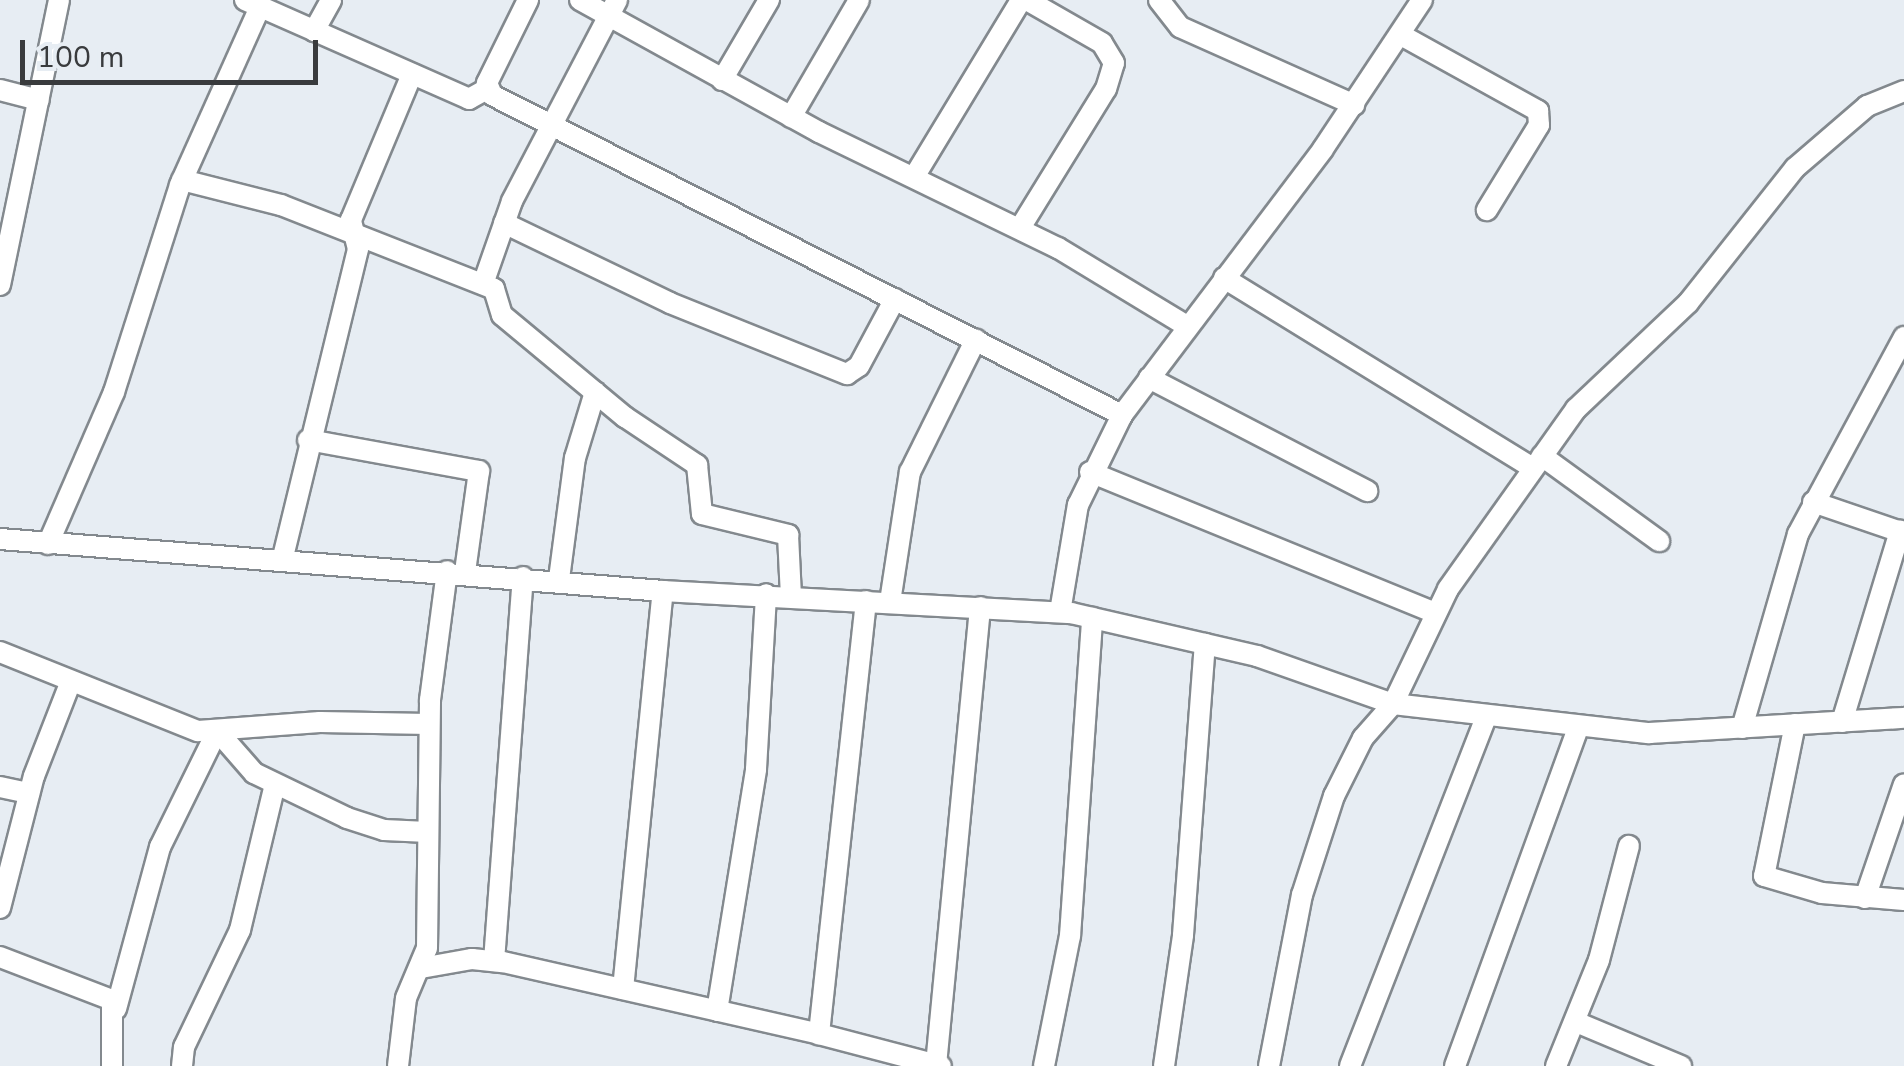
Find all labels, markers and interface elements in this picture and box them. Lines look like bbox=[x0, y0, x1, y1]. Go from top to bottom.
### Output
scale bar bbox=[25, 20, 322, 82]
text: 100 m bbox=[37, 37, 124, 78]

